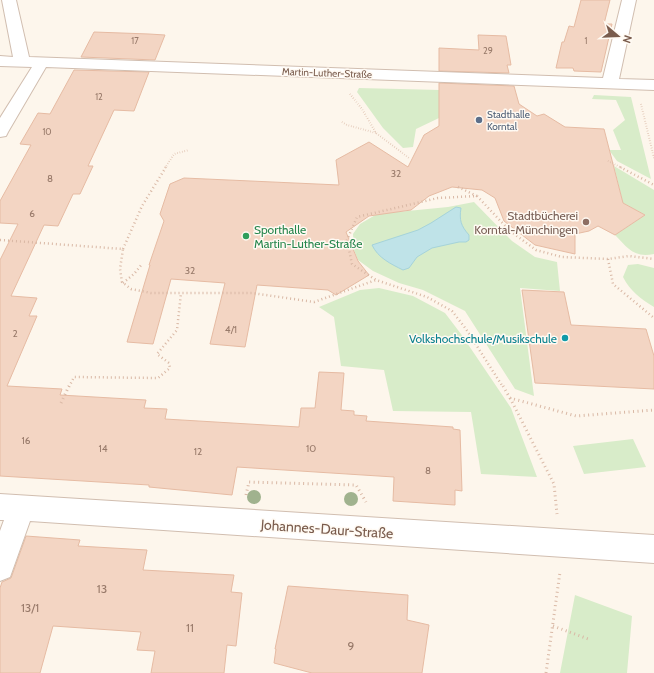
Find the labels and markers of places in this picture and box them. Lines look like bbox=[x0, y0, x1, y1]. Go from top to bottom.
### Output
place label: Stadthalle Korntal bbox=[487, 108, 530, 133]
marker: Stadthalle Korntal bbox=[474, 115, 484, 125]
place label: Stadtbücherei Korntal-Münchingen bbox=[474, 208, 578, 237]
marker: Stadtbücherei Korntal-Münchingen bbox=[581, 217, 591, 227]
place label: Sporthalle Martin-Luther-Straße bbox=[254, 222, 362, 251]
marker: Sporthalle Martin-Luther-Straße bbox=[241, 231, 251, 241]
place label: Volkshochschule/Musikschule bbox=[409, 331, 557, 346]
marker: Volkshochschule/Musikschule bbox=[560, 333, 570, 343]

